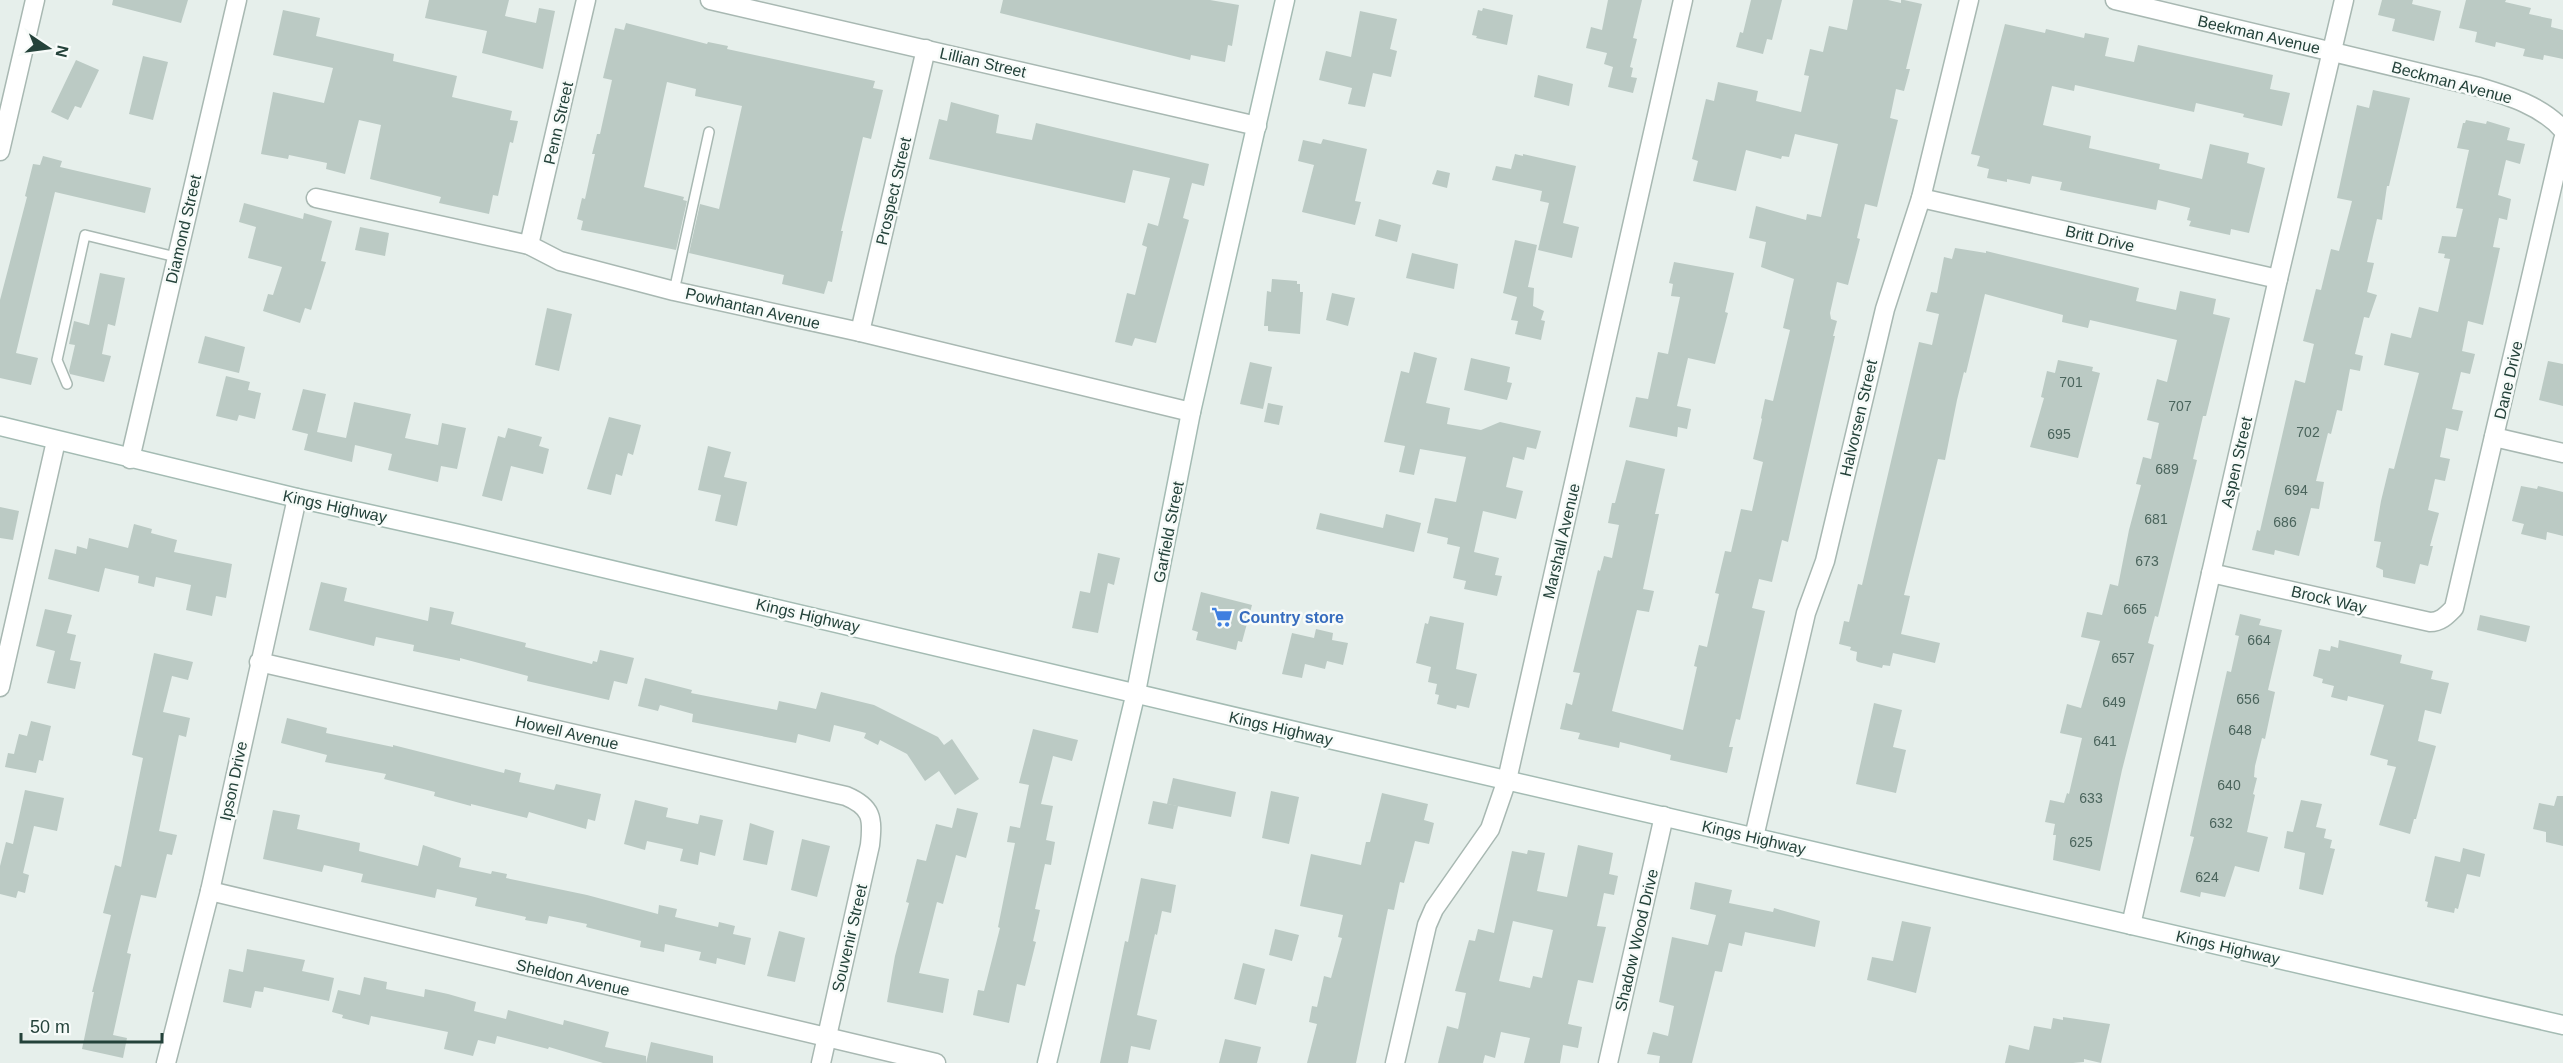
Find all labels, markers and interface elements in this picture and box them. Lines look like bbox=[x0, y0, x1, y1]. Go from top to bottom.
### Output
street label: Beekman Avenue bbox=[2196, 12, 2322, 57]
north arrow bbox=[18, 18, 78, 78]
text: N bbox=[53, 44, 72, 59]
street label: Lillian Street bbox=[938, 44, 1028, 81]
street label: Beckman Avenue bbox=[2390, 58, 2514, 107]
street label: Penn Street bbox=[541, 79, 576, 166]
street label: Prospect Street bbox=[873, 135, 914, 247]
street label: Diamond Street bbox=[163, 173, 204, 285]
street label: Britt Drive bbox=[2064, 222, 2136, 255]
street label: Powhantan Avenue bbox=[684, 285, 822, 332]
street label: Dane Drive bbox=[2491, 339, 2526, 421]
street label: Halvorsen Street bbox=[1837, 358, 1880, 478]
house number: 701 bbox=[2059, 374, 2083, 390]
house number: 707 bbox=[2168, 398, 2192, 414]
street label: Aspen Street bbox=[2218, 415, 2255, 509]
house number: 702 bbox=[2296, 424, 2320, 440]
house number: 695 bbox=[2047, 426, 2071, 442]
house number: 689 bbox=[2155, 461, 2179, 477]
street label: Garfield Street bbox=[1150, 479, 1187, 584]
street label: Marshall Avenue bbox=[1540, 482, 1583, 601]
house number: 694 bbox=[2284, 482, 2308, 498]
street label: Kings Highway bbox=[281, 487, 388, 526]
house number: 681 bbox=[2144, 511, 2168, 527]
house number: 686 bbox=[2273, 514, 2297, 530]
house number: 673 bbox=[2135, 553, 2159, 569]
street label: Brock Way bbox=[2290, 583, 2368, 616]
street label: Kings Highway bbox=[754, 595, 861, 636]
house number: 665 bbox=[2123, 601, 2147, 617]
supermarket icon: Country store bbox=[1210, 605, 1234, 629]
place label: Country store bbox=[1239, 609, 1344, 626]
house number: 664 bbox=[2247, 632, 2271, 648]
house number: 657 bbox=[2111, 650, 2135, 666]
house number: 656 bbox=[2236, 691, 2260, 707]
house number: 649 bbox=[2102, 694, 2126, 710]
street label: Kings Highway bbox=[1227, 708, 1334, 749]
street label: Howell Avenue bbox=[514, 712, 620, 753]
house number: 648 bbox=[2228, 722, 2252, 738]
house number: 641 bbox=[2093, 733, 2117, 749]
street label: Ipson Drive bbox=[217, 740, 250, 822]
house number: 640 bbox=[2217, 777, 2241, 793]
house number: 633 bbox=[2079, 790, 2103, 806]
house number: 632 bbox=[2209, 815, 2233, 831]
street label: Kings Highway bbox=[1700, 817, 1807, 858]
house number: 625 bbox=[2069, 834, 2093, 850]
street label: Shadow Wood Drive bbox=[1612, 867, 1661, 1013]
house number: 624 bbox=[2195, 869, 2219, 885]
street label: Souvenir Street bbox=[829, 882, 870, 994]
street label: Kings Highway bbox=[2174, 927, 2281, 968]
street label: Sheldon Avenue bbox=[514, 956, 632, 999]
scale bar bbox=[21, 1006, 162, 1044]
text: 50 m bbox=[30, 1017, 70, 1037]

